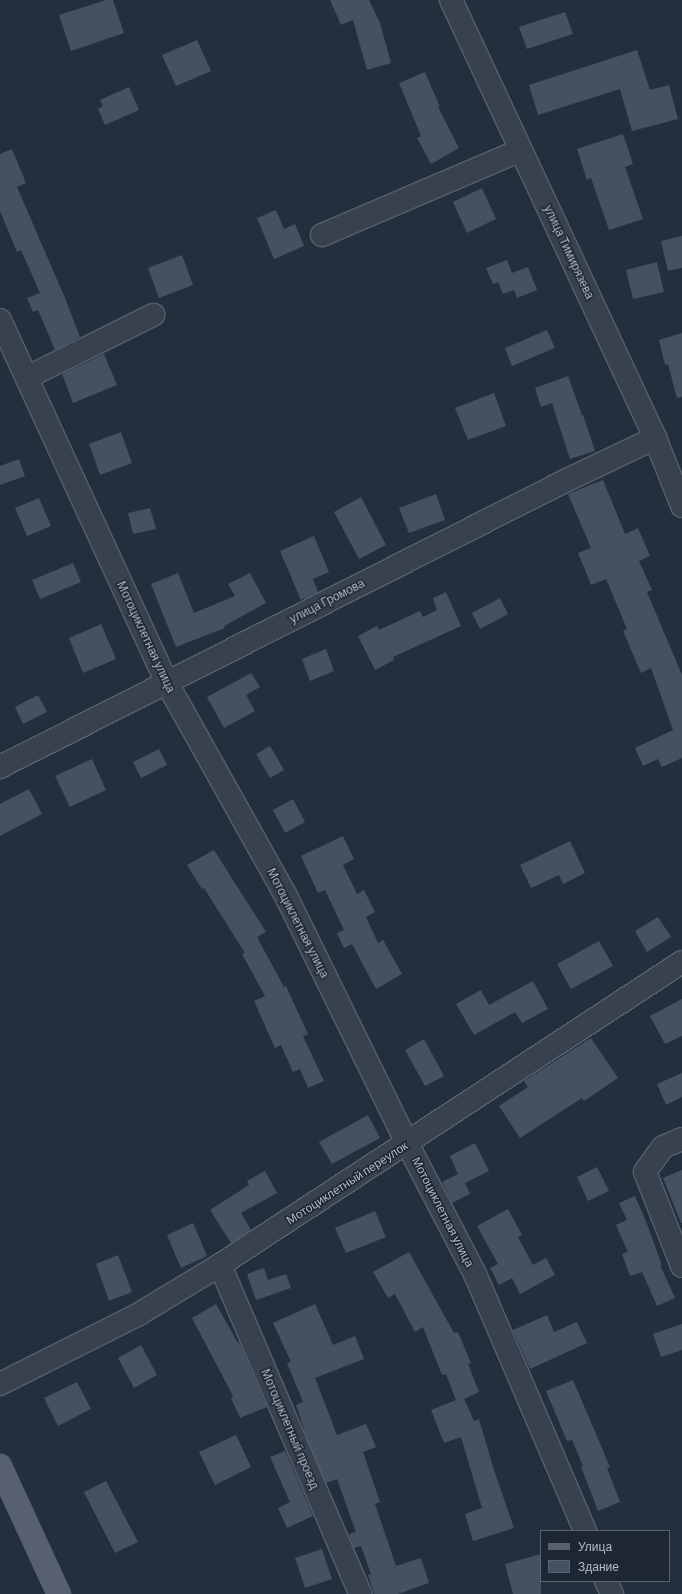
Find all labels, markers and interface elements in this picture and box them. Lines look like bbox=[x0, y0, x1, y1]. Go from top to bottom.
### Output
street label: улица Тимирязева bbox=[541, 203, 597, 301]
street label: улица Громова bbox=[287, 576, 367, 626]
street label: Мотоциклетная улица bbox=[114, 579, 178, 695]
street label: Мотоциклетная улица bbox=[264, 866, 332, 980]
street label: Мотоциклетный переулок bbox=[284, 1138, 410, 1228]
street label: Мотоциклетная улица bbox=[409, 1155, 477, 1269]
street label: Мотоциклетный проезд bbox=[258, 1367, 322, 1491]
legend bbox=[540, 1530, 670, 1582]
text: Улица bbox=[578, 1539, 612, 1553]
text: Здание bbox=[578, 1559, 619, 1573]

